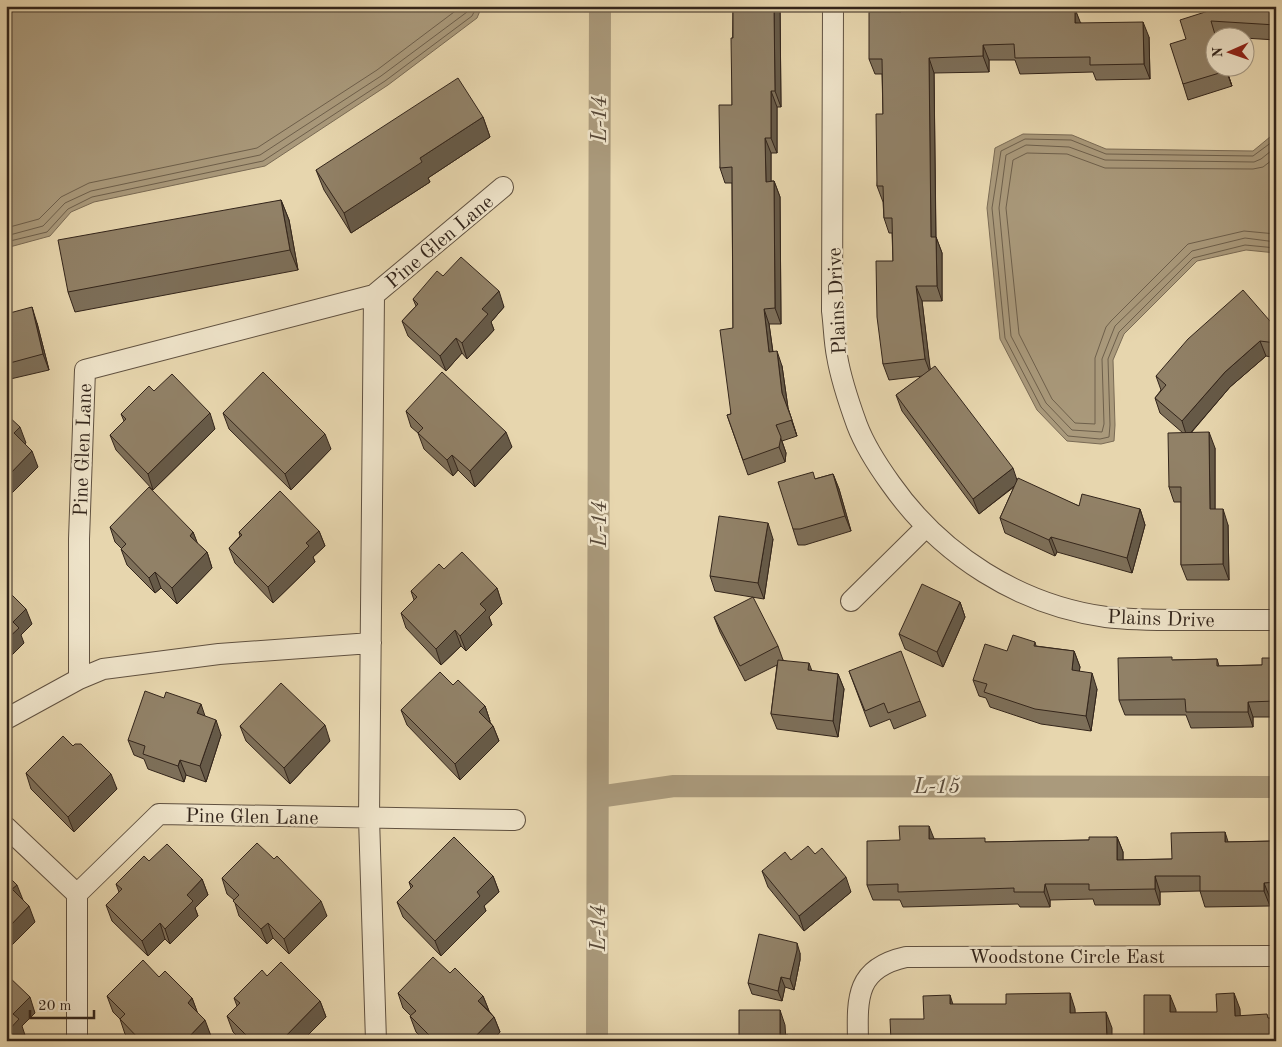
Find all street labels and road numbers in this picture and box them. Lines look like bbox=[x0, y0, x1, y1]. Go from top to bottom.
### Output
street label: Pine Glen Lane bbox=[383, 192, 498, 293]
street label: Plains Drive bbox=[825, 247, 851, 355]
street label: Pine Glen Lane bbox=[72, 383, 96, 517]
street label: Plains Drive bbox=[1107, 608, 1215, 632]
street label: Pine Glen Lane bbox=[185, 807, 319, 829]
street label: Woodstone Circle East bbox=[969, 948, 1165, 968]

